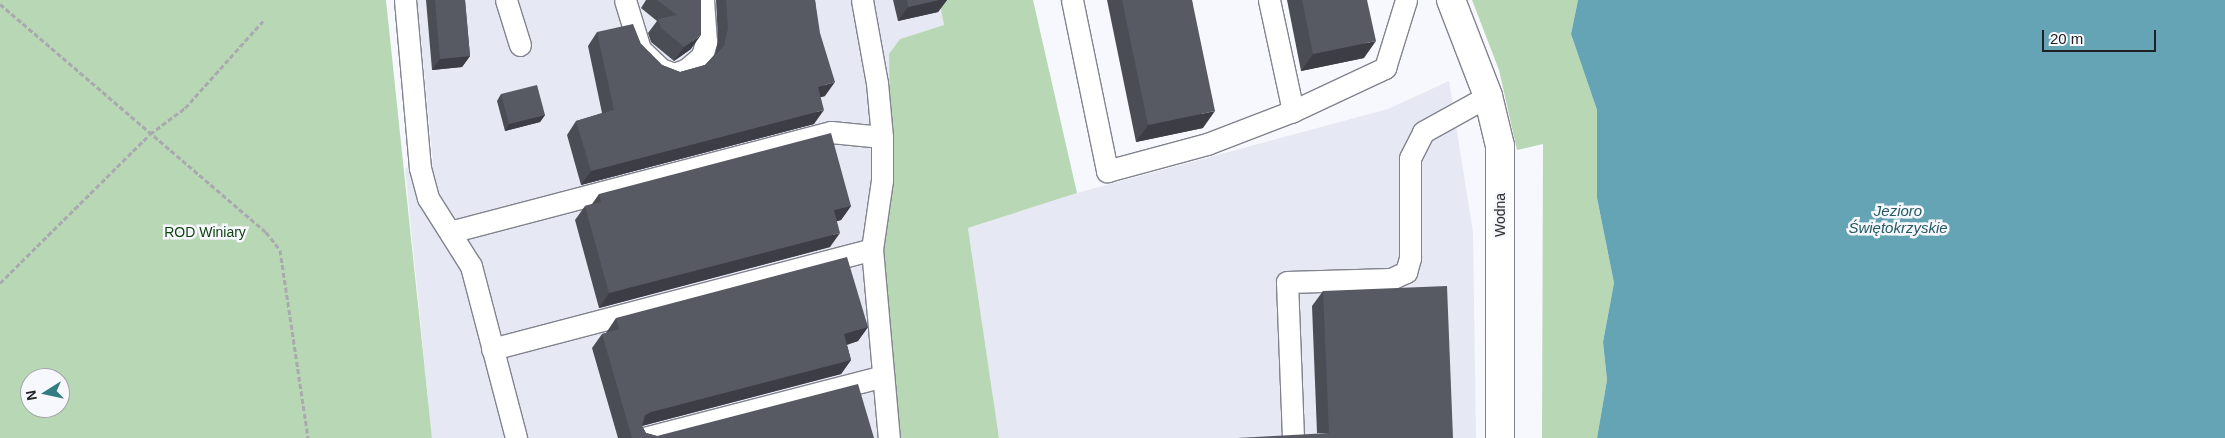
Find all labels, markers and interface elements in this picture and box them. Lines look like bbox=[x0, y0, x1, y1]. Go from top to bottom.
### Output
scale bar bbox=[2045, 20, 2159, 52]
text: 20 m bbox=[2050, 30, 2083, 47]
street label: Wodna bbox=[1492, 193, 1508, 237]
water label: Jezioro Świętokrzyskie bbox=[1848, 201, 1948, 236]
park label: ROD Winiary bbox=[164, 224, 246, 240]
north arrow bbox=[20, 368, 70, 418]
text: N bbox=[22, 389, 40, 402]

